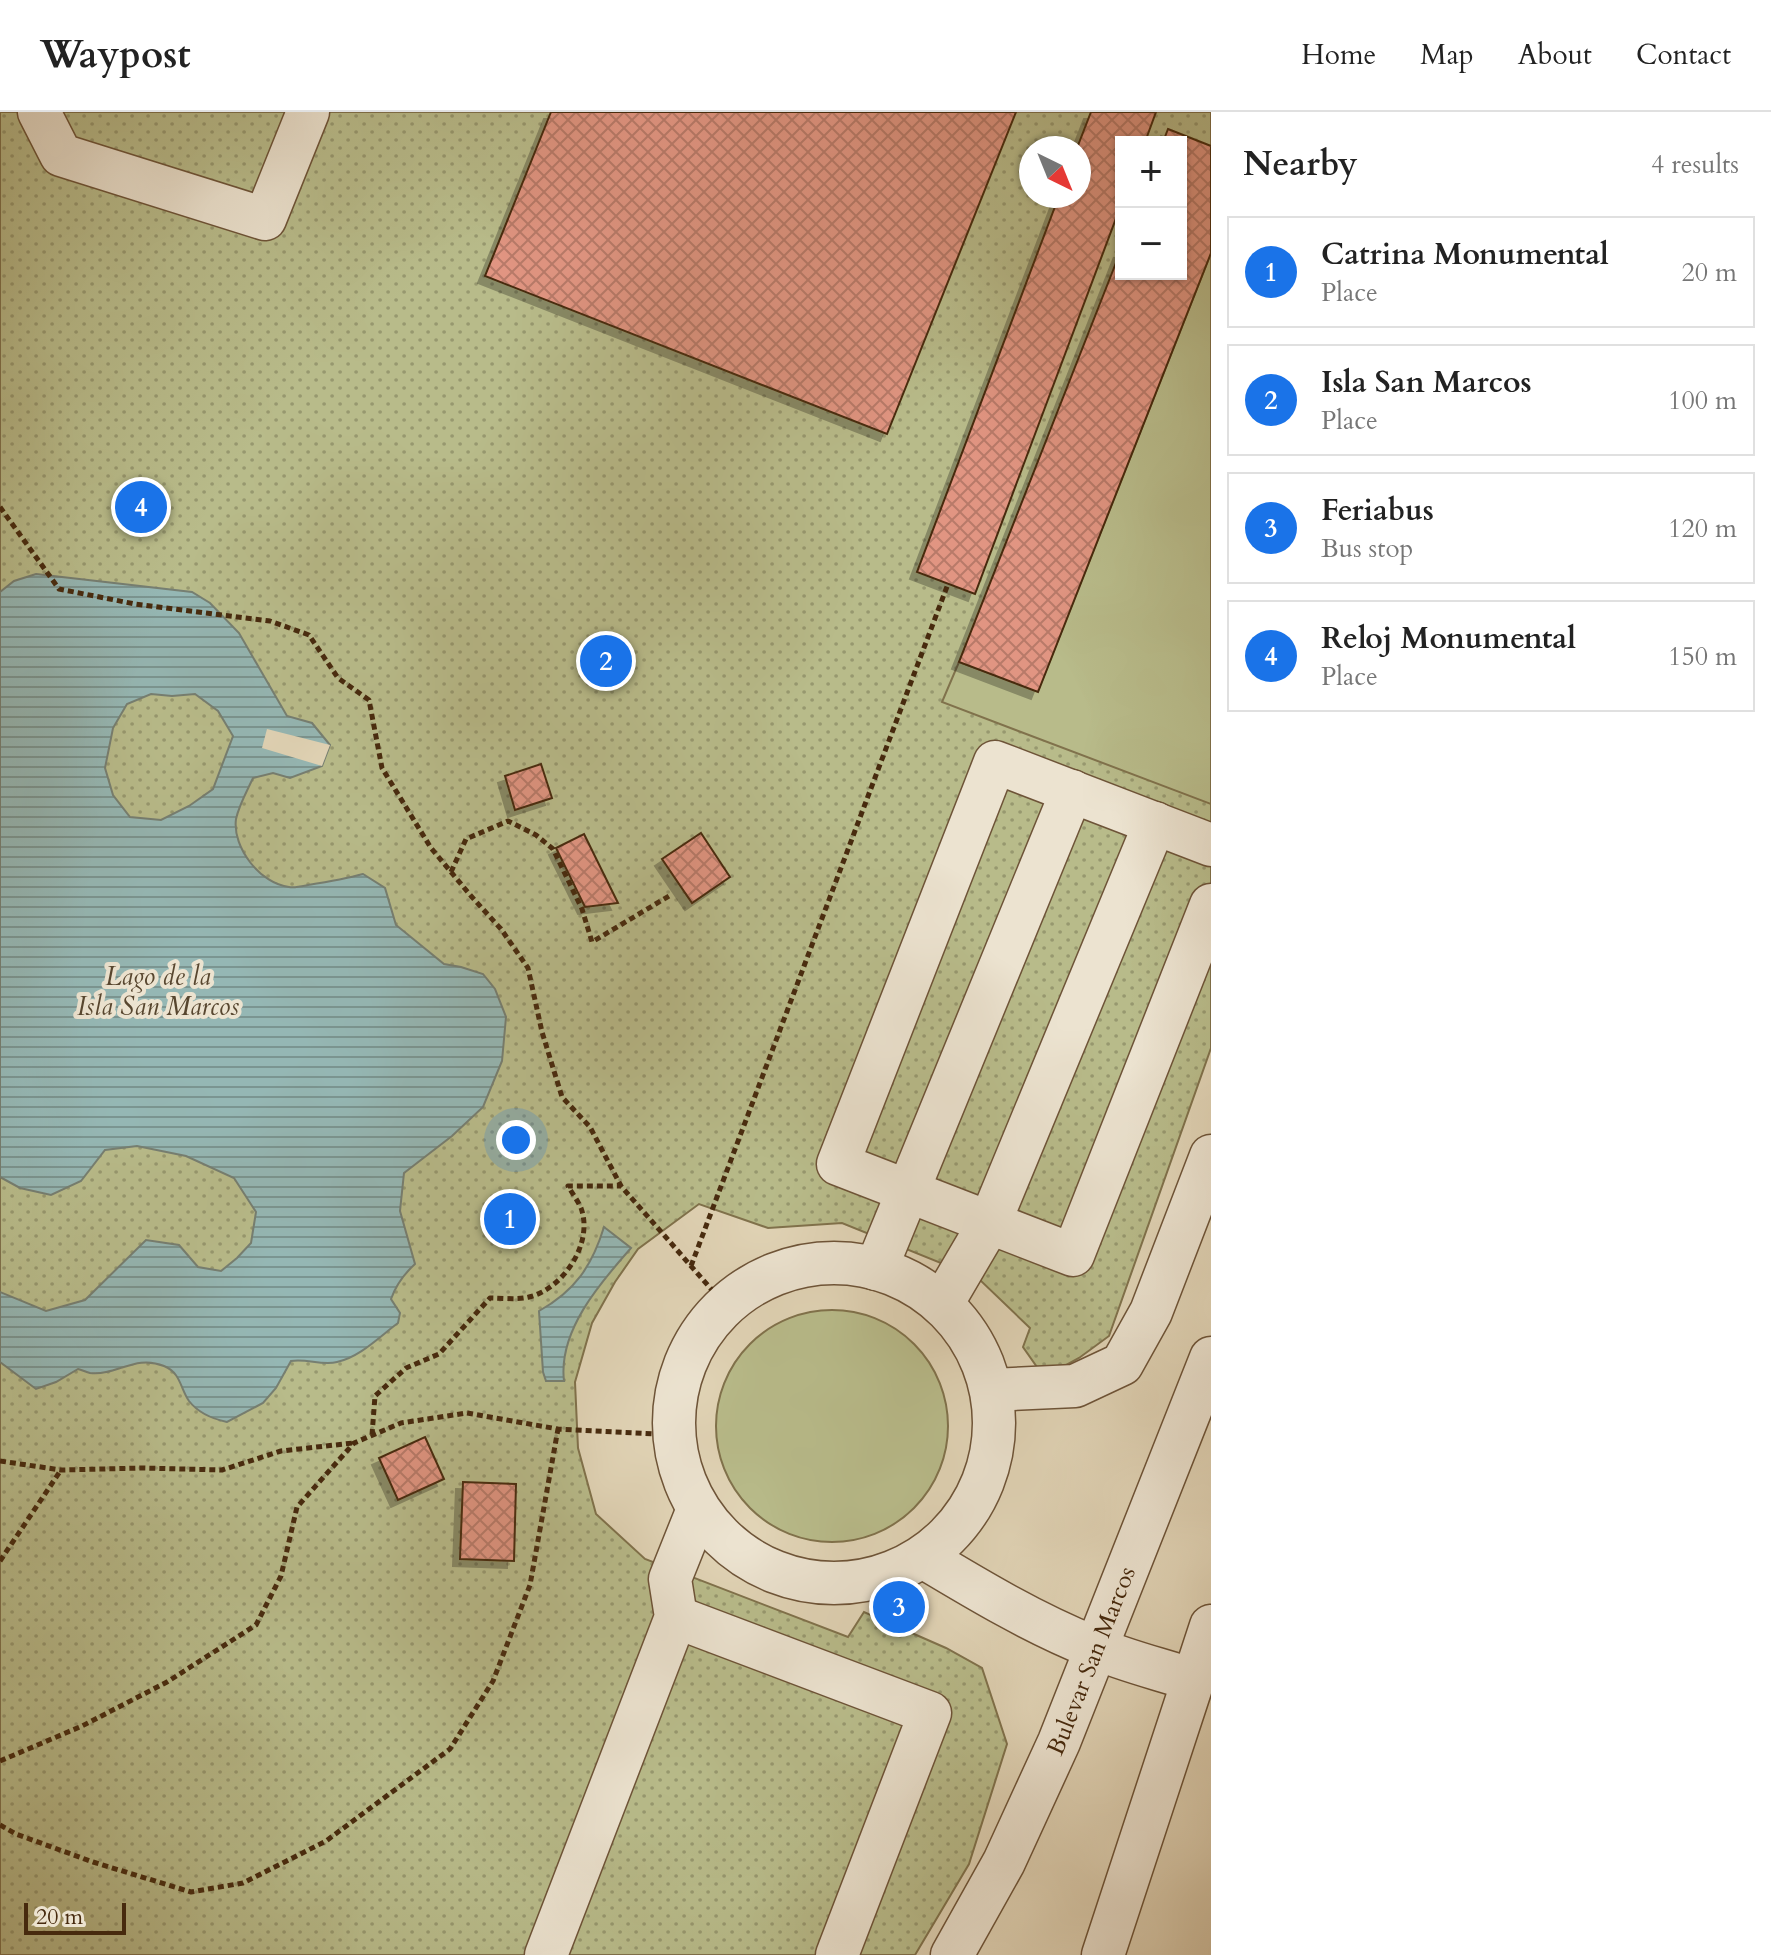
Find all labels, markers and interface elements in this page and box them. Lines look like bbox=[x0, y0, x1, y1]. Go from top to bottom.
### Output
text: Waypost bbox=[40, 29, 191, 81]
text: Home bbox=[1301, 36, 1376, 74]
text: Map bbox=[1420, 36, 1474, 74]
text: About bbox=[1518, 36, 1592, 74]
text: Contact bbox=[1636, 36, 1731, 74]
north arrow bbox=[1019, 136, 1091, 208]
map controls bbox=[1115, 136, 1187, 280]
button: + bbox=[1115, 136, 1187, 208]
text: Nearby bbox=[1243, 141, 1358, 187]
text: 4 results bbox=[1651, 147, 1739, 182]
button: − bbox=[1115, 208, 1187, 280]
text: Catrina Monumental bbox=[1321, 234, 1609, 275]
text: 1 bbox=[1264, 255, 1278, 290]
text: 20 m bbox=[1681, 255, 1737, 290]
text: Place bbox=[1321, 275, 1378, 310]
text: Isla San Marcos bbox=[1321, 362, 1532, 403]
text: 2 bbox=[1264, 383, 1278, 418]
text: 100 m bbox=[1668, 383, 1737, 418]
text: Place bbox=[1321, 403, 1378, 438]
pin: 4 bbox=[115, 477, 167, 537]
text: Feriabus bbox=[1321, 490, 1434, 531]
text: 3 bbox=[1264, 511, 1278, 546]
text: 120 m bbox=[1668, 511, 1737, 546]
text: Bus stop bbox=[1321, 531, 1413, 566]
text: Reloj Monumental bbox=[1321, 618, 1576, 659]
pin: 2 bbox=[580, 631, 632, 691]
text: 4 bbox=[1264, 639, 1278, 674]
text: 150 m bbox=[1668, 639, 1737, 674]
text: Place bbox=[1321, 659, 1378, 694]
water label: Lago de la Isla San Marcos bbox=[77, 959, 239, 1024]
your location bbox=[496, 1120, 536, 1160]
pin: 1 bbox=[484, 1189, 536, 1249]
street label: Bulevar San Marcos bbox=[1039, 1561, 1143, 1760]
pin: 3 bbox=[873, 1577, 925, 1637]
scale bar bbox=[24, 1899, 126, 1935]
text: 20 m bbox=[36, 1902, 83, 1932]

